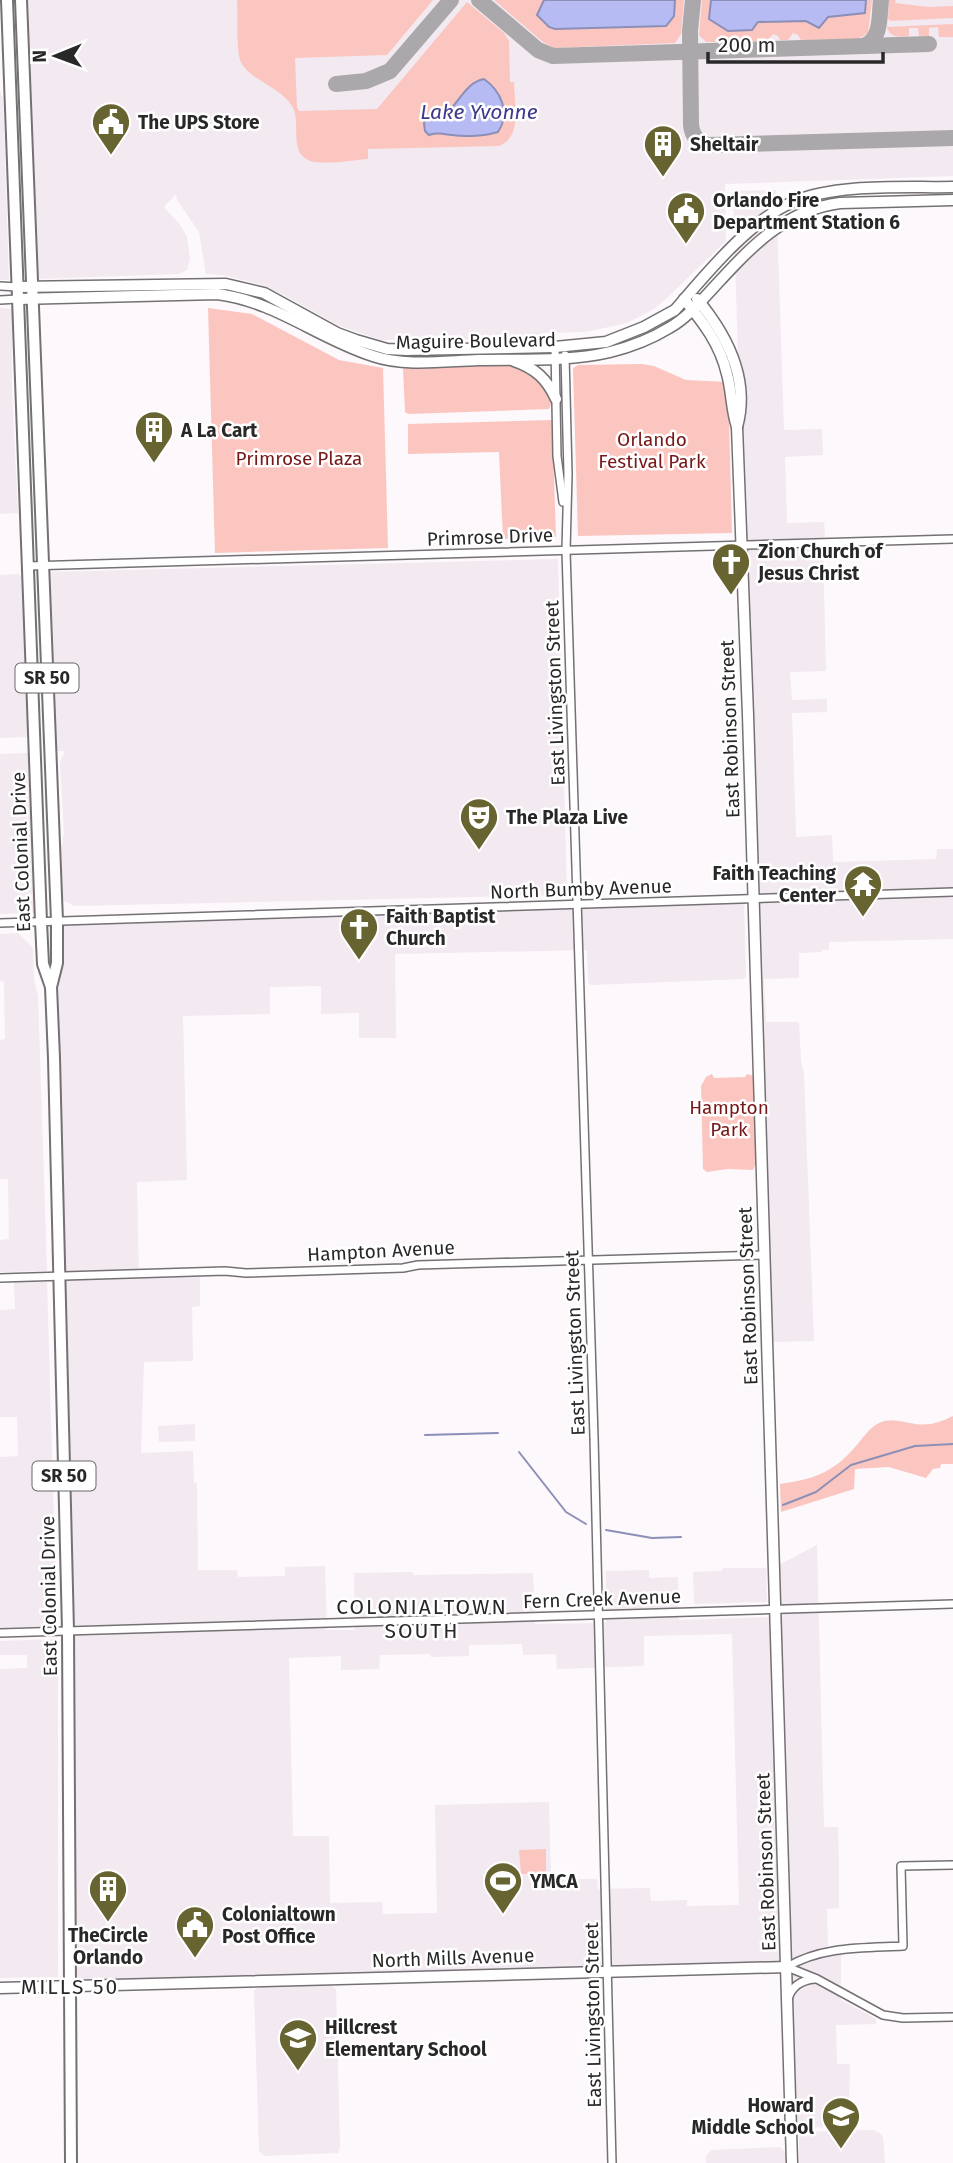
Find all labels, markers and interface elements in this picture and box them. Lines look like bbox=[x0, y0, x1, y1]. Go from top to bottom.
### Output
north arrow bbox=[21, 21, 91, 91]
scale bar bbox=[708, 21, 883, 65]
text: 200 m bbox=[718, 32, 775, 58]
text: N bbox=[28, 50, 51, 63]
water label: Lake Yvonne bbox=[420, 99, 538, 125]
public building icon: The UPS Store bbox=[90, 101, 132, 156]
place label: The UPS Store bbox=[138, 111, 260, 134]
building icon: Sheltair bbox=[642, 123, 684, 178]
place label: Sheltair bbox=[690, 133, 759, 156]
place label: Orlando Fire Department Station 6 bbox=[713, 189, 900, 234]
public building icon: Orlando Fire Department Station 6 bbox=[665, 190, 707, 245]
street label: Maguire Boulevard bbox=[396, 328, 556, 354]
building icon: A La Cart bbox=[133, 409, 175, 464]
place label: A La Cart bbox=[180, 419, 258, 442]
park label: Orlando Festival Park bbox=[598, 428, 706, 473]
park label: Primrose Plaza bbox=[236, 447, 362, 470]
street label: Primrose Drive bbox=[426, 523, 554, 551]
place label: Zion Church of Jesus Christ bbox=[757, 540, 885, 585]
church icon: Zion Church of Jesus Christ bbox=[710, 541, 752, 596]
street label: East Livingston Street bbox=[540, 600, 570, 786]
street label: East Robinson Street bbox=[715, 639, 745, 819]
road number: SR 50 bbox=[16, 664, 78, 692]
street label: East Colonial Drive bbox=[7, 771, 35, 933]
theatre icon: The Plaza Live bbox=[458, 796, 500, 851]
place label: The Plaza Live bbox=[506, 806, 628, 829]
place label: Faith Teaching Center bbox=[713, 862, 837, 907]
temple icon: Faith Teaching Center bbox=[842, 863, 884, 918]
street label: North Bumby Avenue bbox=[490, 874, 672, 904]
place label: Faith Baptist Church bbox=[386, 905, 496, 950]
church icon: Faith Baptist Church bbox=[338, 906, 380, 961]
park label: Hampton Park bbox=[689, 1096, 769, 1141]
street label: East Robinson Street bbox=[733, 1206, 763, 1386]
street label: Hampton Avenue bbox=[307, 1236, 455, 1266]
street label: East Livingston Street bbox=[560, 1250, 590, 1436]
road number: SR 50 bbox=[32, 1462, 96, 1490]
street label: East Colonial Drive bbox=[36, 1516, 62, 1676]
street label: Fern Creek Avenue bbox=[523, 1585, 681, 1613]
district label: COLONIALTOWN SOUTH bbox=[336, 1594, 508, 1644]
street label: East Robinson Street bbox=[751, 1772, 781, 1952]
sports icon: YMCA bbox=[482, 1860, 524, 1915]
building icon: TheCircle Orlando bbox=[87, 1868, 129, 1923]
place label: YMCA bbox=[529, 1870, 579, 1893]
place label: Colonialtown Post Office bbox=[222, 1903, 336, 1948]
public building icon: Colonialtown Post Office bbox=[174, 1904, 216, 1959]
street label: East Livingston Street bbox=[580, 1922, 606, 2108]
place label: TheCircle Orlando bbox=[68, 1924, 148, 1969]
street label: North Mills Avenue bbox=[371, 1944, 535, 1972]
district label: MILLS 50 bbox=[21, 1974, 119, 2000]
place label: Hillcrest Elementary School bbox=[325, 2016, 487, 2061]
school or university icon: Hillcrest Elementary School bbox=[277, 2017, 319, 2072]
place label: Howard Middle School bbox=[692, 2094, 814, 2139]
school or university icon: Howard Middle School bbox=[820, 2095, 862, 2150]

